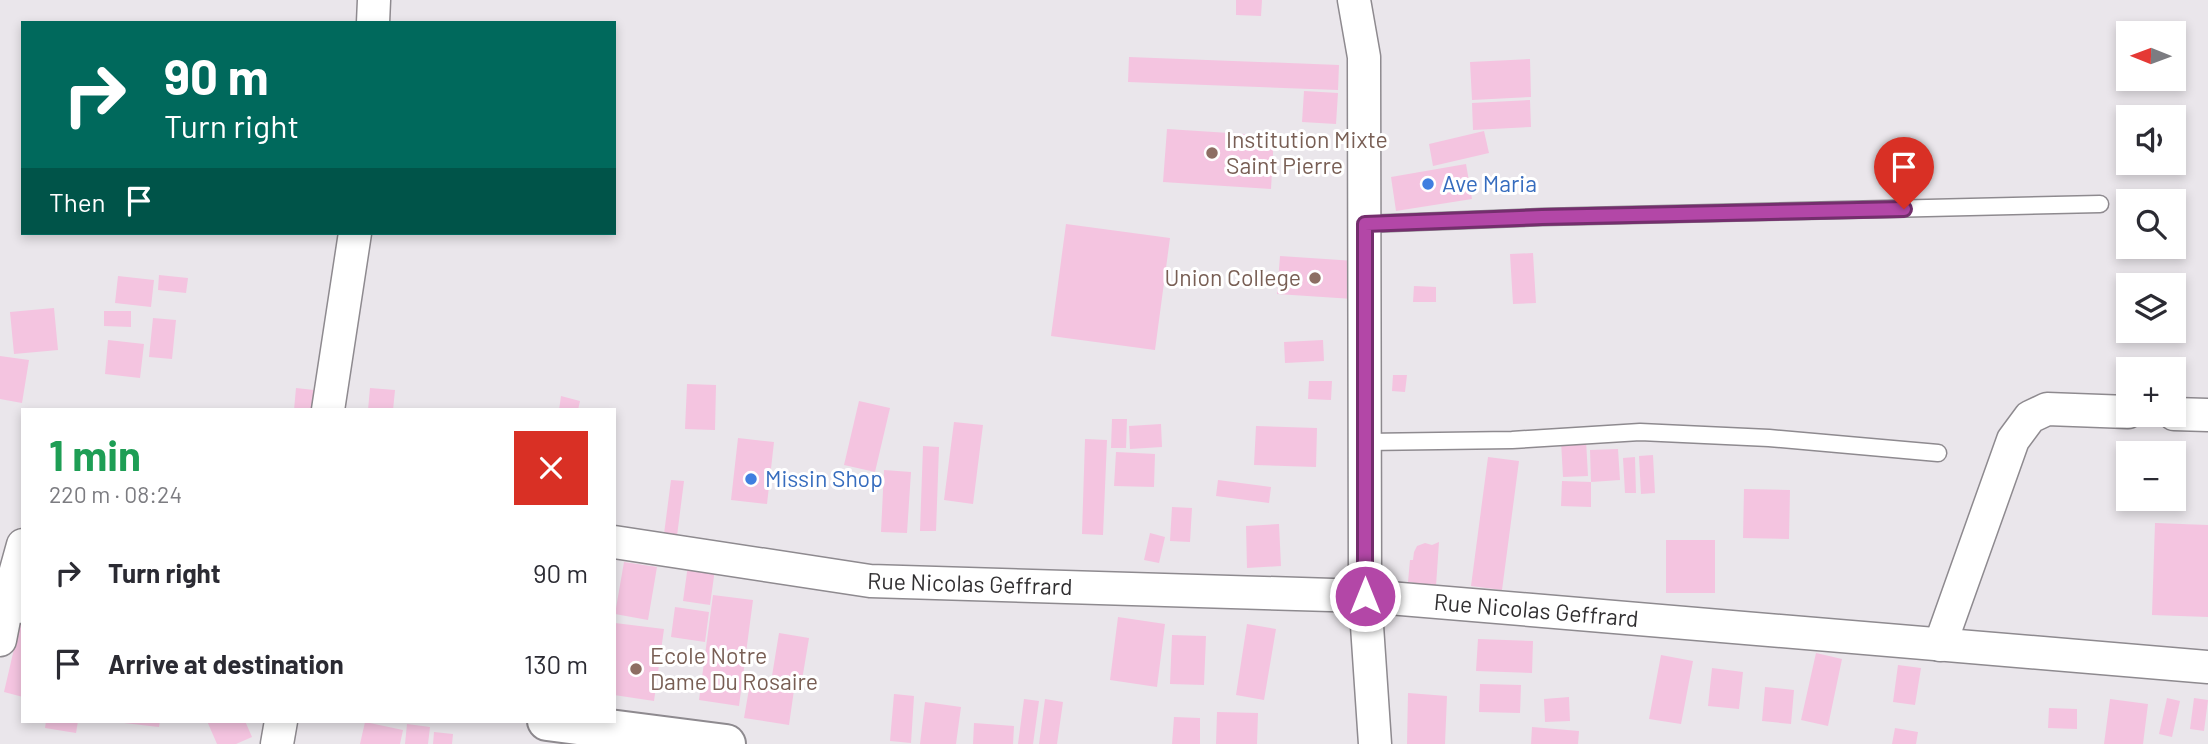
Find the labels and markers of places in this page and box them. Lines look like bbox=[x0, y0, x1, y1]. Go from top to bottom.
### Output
place label: Institution Mixte Saint Pierre bbox=[1226, 125, 1388, 179]
pin bbox=[1874, 137, 1934, 209]
marker: Institution Mixte Saint Pierre bbox=[1204, 145, 1220, 161]
place label: Ave Maria bbox=[1442, 169, 1537, 197]
marker: Ave Maria bbox=[1420, 176, 1436, 192]
place label: Union College bbox=[1164, 263, 1301, 291]
marker: Union College bbox=[1307, 270, 1323, 286]
place label: Missin Shop bbox=[765, 464, 883, 492]
marker: Missin Shop bbox=[743, 471, 759, 487]
place label: Ecole Notre Dame Du Rosaire bbox=[650, 641, 818, 695]
marker: Ecole Notre Dame Du Rosaire bbox=[628, 661, 644, 677]

